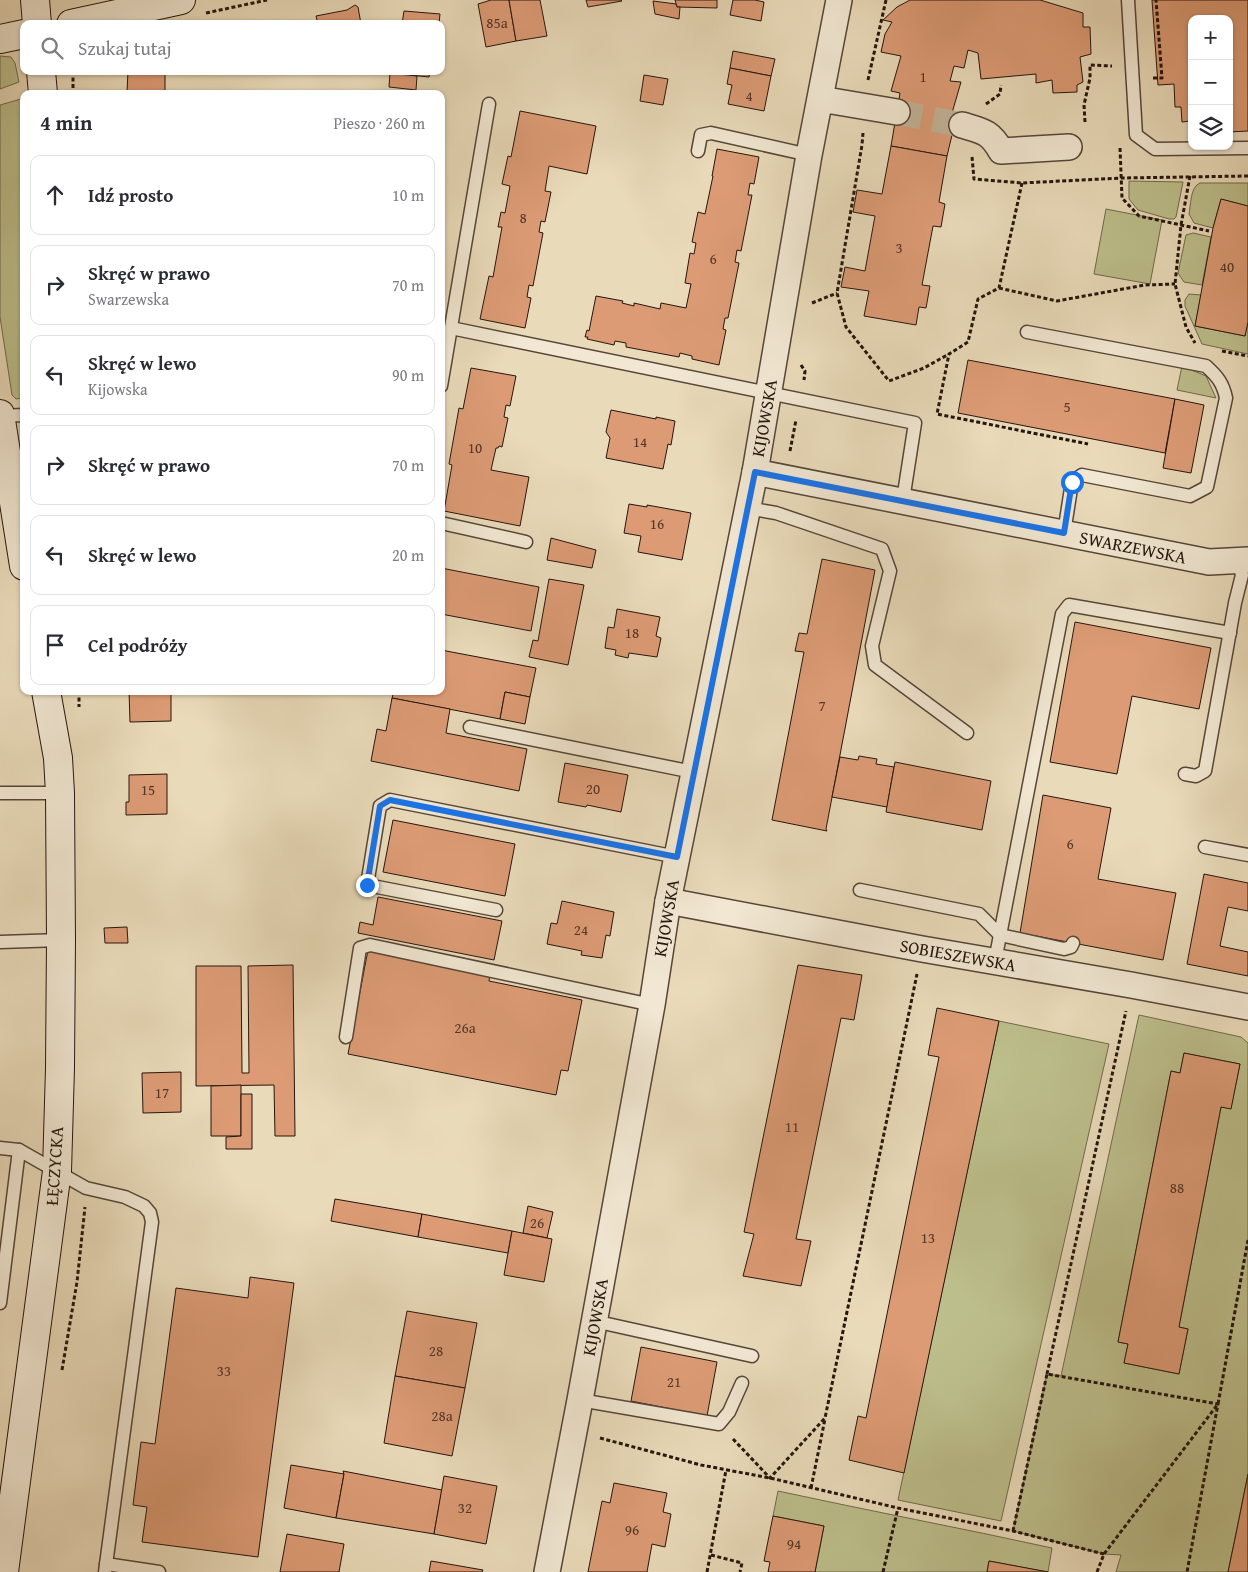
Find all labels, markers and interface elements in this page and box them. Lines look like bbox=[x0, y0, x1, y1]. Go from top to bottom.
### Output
house number: 85a bbox=[486, 12, 508, 33]
map controls bbox=[1188, 15, 1233, 150]
button: + bbox=[1188, 15, 1233, 60]
search box bbox=[20, 20, 445, 75]
icon: search bbox=[38, 34, 66, 62]
text: Szukaj tutaj bbox=[78, 34, 172, 62]
button: − bbox=[1188, 60, 1233, 105]
house number: 1 bbox=[919, 66, 927, 87]
house number: 4 bbox=[745, 85, 753, 106]
button: layers bbox=[1188, 105, 1233, 150]
text: 4 min bbox=[40, 107, 92, 138]
text: Pieszo · 260 m bbox=[333, 111, 425, 135]
icon: ahead bbox=[41, 181, 69, 209]
text: Idź prosto bbox=[88, 181, 173, 209]
text: 10 m bbox=[392, 183, 424, 207]
house number: 8 bbox=[519, 207, 527, 228]
house number: 3 bbox=[895, 237, 903, 258]
house number: 6 bbox=[709, 248, 717, 269]
house number: 40 bbox=[1220, 256, 1234, 277]
text: Skręć w prawo bbox=[88, 259, 210, 287]
icon: right bbox=[41, 271, 69, 299]
text: 70 m bbox=[392, 273, 424, 297]
text: Swarzewska bbox=[88, 287, 169, 311]
text: Skręć w lewo bbox=[88, 349, 196, 377]
icon: left bbox=[41, 361, 69, 389]
text: 90 m bbox=[392, 363, 424, 387]
text: Kijowska bbox=[88, 377, 148, 401]
street label: KIJOWSKA bbox=[744, 377, 784, 459]
house number: 5 bbox=[1063, 396, 1071, 417]
house number: 14 bbox=[633, 431, 647, 452]
house number: 10 bbox=[468, 437, 482, 458]
icon: right bbox=[41, 451, 69, 479]
text: Skręć w prawo bbox=[88, 451, 210, 479]
text: 70 m bbox=[392, 453, 424, 477]
route start bbox=[1061, 471, 1084, 494]
house number: 16 bbox=[650, 513, 664, 534]
street label: SWARZEWSKA bbox=[1077, 523, 1189, 571]
icon: left bbox=[41, 541, 69, 569]
text: Skręć w lewo bbox=[88, 541, 196, 569]
text: 20 m bbox=[392, 543, 424, 567]
house number: 18 bbox=[625, 622, 639, 643]
icon: arrive bbox=[41, 631, 69, 659]
text: Cel podróży bbox=[88, 631, 188, 659]
house number: 7 bbox=[818, 695, 826, 716]
house number: 20 bbox=[586, 778, 600, 799]
house number: 15 bbox=[141, 779, 155, 800]
house number: 6 bbox=[1066, 833, 1074, 854]
route end bbox=[356, 874, 379, 897]
street label: KIJOWSKA bbox=[646, 877, 686, 959]
house number: 24 bbox=[574, 919, 588, 940]
street label: SOBIESZEWSKA bbox=[898, 931, 1018, 979]
house number: 26a bbox=[454, 1017, 476, 1038]
house number: 17 bbox=[155, 1082, 169, 1103]
house number: 11 bbox=[785, 1116, 799, 1137]
street label: ŁĘCZYCKA bbox=[38, 1125, 70, 1207]
house number: 88 bbox=[1170, 1177, 1184, 1198]
house number: 26 bbox=[530, 1212, 544, 1233]
house number: 13 bbox=[921, 1227, 935, 1248]
street label: KIJOWSKA bbox=[575, 1276, 615, 1358]
house number: 28 bbox=[429, 1340, 443, 1361]
house number: 33 bbox=[217, 1360, 231, 1381]
house number: 21 bbox=[667, 1371, 681, 1392]
house number: 28a bbox=[431, 1405, 453, 1426]
house number: 32 bbox=[458, 1497, 472, 1518]
house number: 96 bbox=[625, 1519, 639, 1540]
house number: 94 bbox=[787, 1533, 801, 1554]

